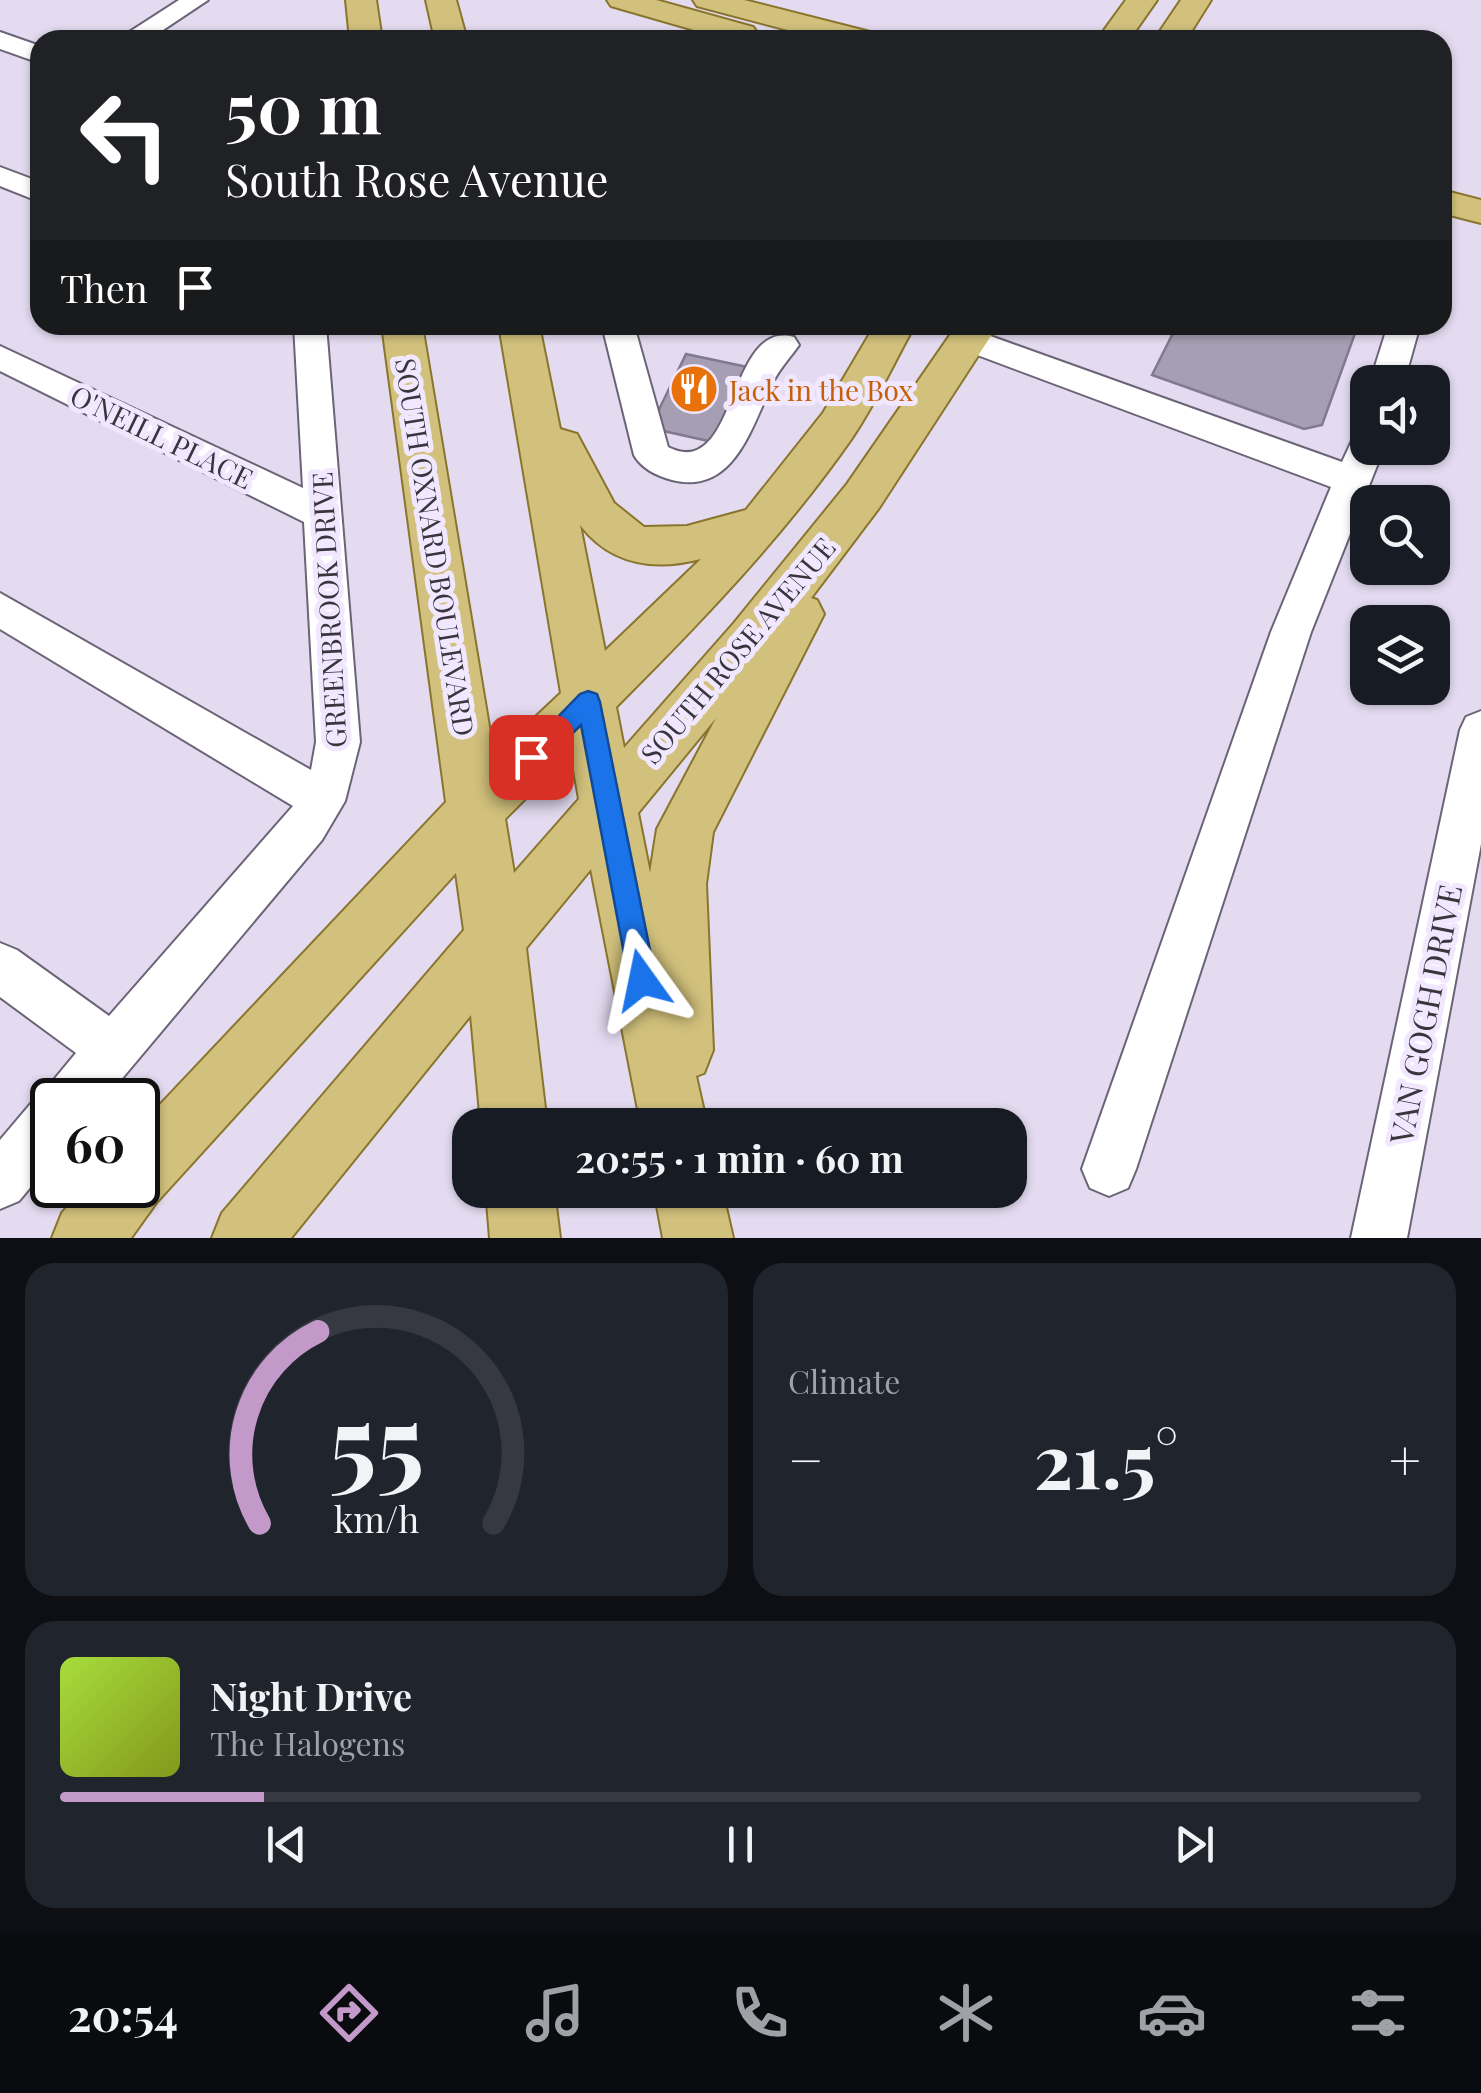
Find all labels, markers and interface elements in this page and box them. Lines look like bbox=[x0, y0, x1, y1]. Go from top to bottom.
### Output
text: 50 m bbox=[225, 58, 382, 152]
icon: left bbox=[60, 70, 190, 200]
text: South Rose Avenue bbox=[225, 148, 609, 208]
icon: arrive bbox=[168, 260, 223, 315]
text: Then bbox=[60, 262, 148, 313]
street label: SOUTH OXNARD BOULEVARD bbox=[388, 355, 484, 739]
restaurant icon: Jack in the Box bbox=[668, 363, 720, 415]
map controls bbox=[1350, 365, 1450, 705]
button: sound bbox=[1350, 365, 1450, 465]
place label: Jack in the Box bbox=[728, 371, 913, 408]
street label: O'NEILL PLACE bbox=[65, 376, 259, 496]
street label: GREENBROOK DRIVE bbox=[302, 471, 354, 749]
button: search bbox=[1350, 485, 1450, 585]
street label: SOUTH ROSE AVENUE bbox=[631, 529, 843, 771]
button: layers bbox=[1350, 605, 1450, 705]
pin bbox=[489, 715, 574, 800]
icon: arrive bbox=[504, 730, 559, 785]
street label: VAN GOGH DRIVE bbox=[1378, 881, 1470, 1148]
position arrow bbox=[590, 928, 694, 1032]
speed limit sign: 60 bbox=[30, 1078, 160, 1208]
text: 20:55 · 1 min · 60 m bbox=[575, 1132, 904, 1183]
text: Climate bbox=[788, 1359, 900, 1402]
text: 55 bbox=[329, 1368, 424, 1507]
text: 21.5° bbox=[1034, 1408, 1178, 1508]
text: − bbox=[788, 1421, 824, 1495]
text: + bbox=[1389, 1421, 1421, 1495]
text: km/h bbox=[334, 1494, 419, 1542]
text: Night Drive bbox=[210, 1670, 412, 1721]
text: The Halogens bbox=[210, 1721, 405, 1764]
icon: previous bbox=[259, 1817, 314, 1872]
icon: pause bbox=[713, 1817, 768, 1872]
icon: next bbox=[1167, 1817, 1222, 1872]
icon: directions bbox=[314, 1978, 384, 2048]
icon: music bbox=[520, 1978, 590, 2048]
icon: phone bbox=[725, 1978, 795, 2048]
icon: climate bbox=[931, 1978, 1001, 2048]
icon: car bbox=[1137, 1978, 1207, 2048]
icon: filters bbox=[1343, 1978, 1413, 2048]
text: 20:54 bbox=[68, 1983, 178, 2043]

